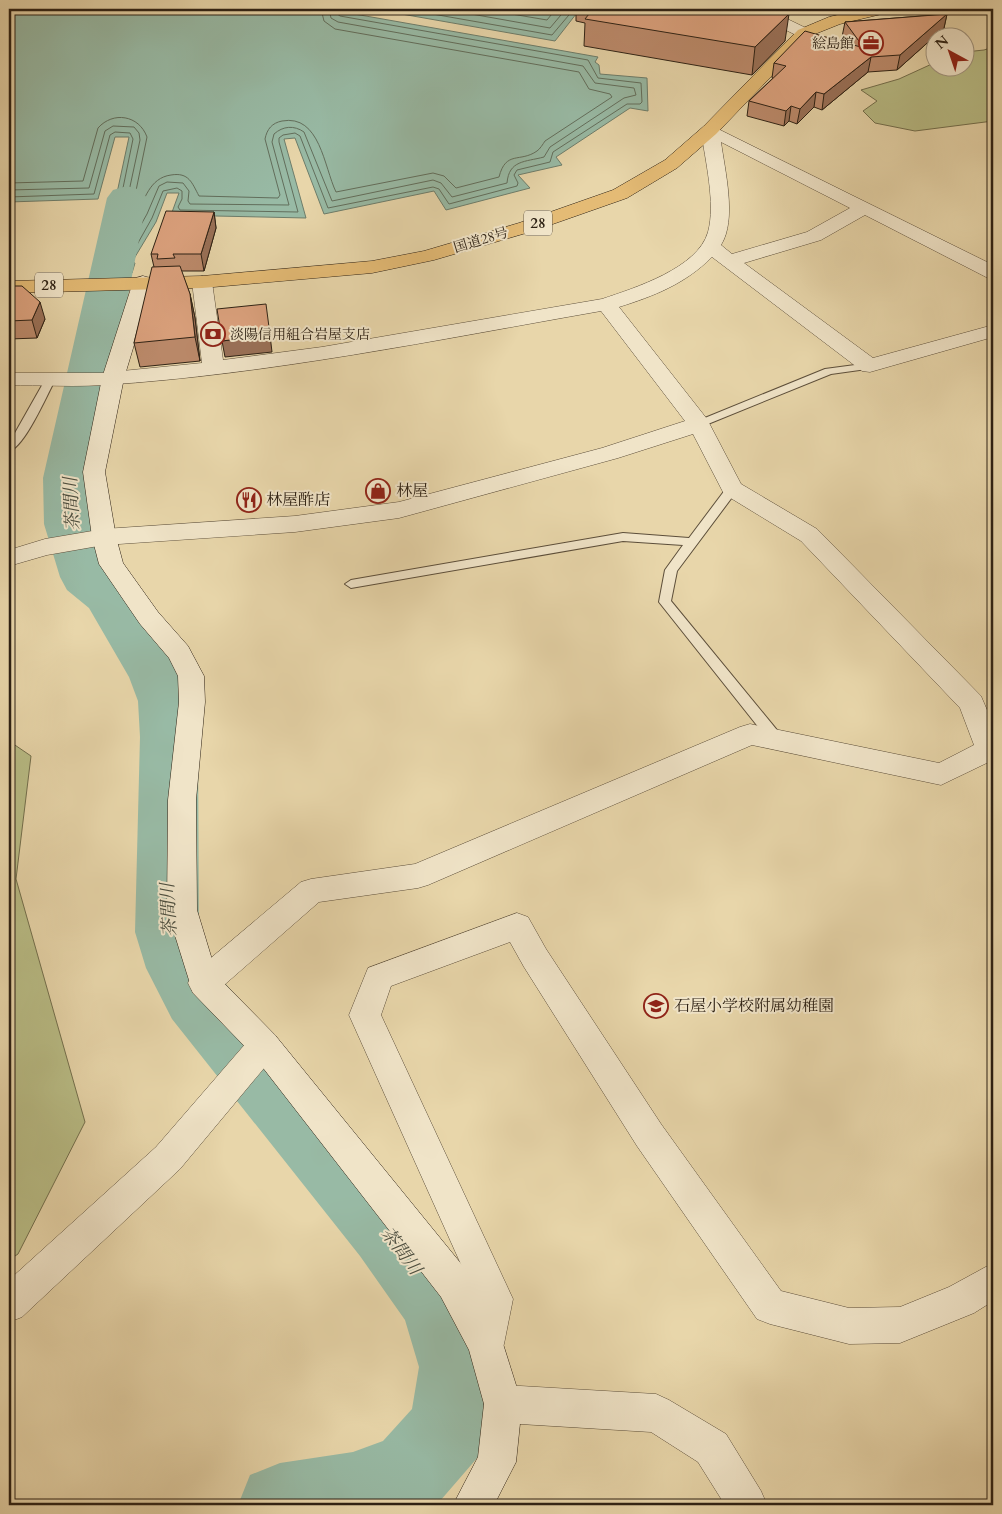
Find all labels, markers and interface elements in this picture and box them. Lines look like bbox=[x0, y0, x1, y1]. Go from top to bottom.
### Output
north arrow bbox=[924, 28, 974, 78]
office icon: 絵島館 bbox=[858, 30, 884, 56]
text: N bbox=[931, 31, 953, 54]
place label: 絵島館 bbox=[812, 34, 854, 53]
road number: 28 bbox=[524, 210, 552, 236]
street label: 国道28号 bbox=[451, 223, 511, 257]
road number: 28 bbox=[35, 272, 63, 298]
bank icon: 淡陽信用組合岩屋支店 bbox=[200, 321, 226, 347]
place label: 淡陽信用組合岩屋支店 bbox=[230, 325, 370, 344]
water label: 茶間川 bbox=[58, 474, 86, 532]
shop icon: 林屋 bbox=[365, 478, 391, 504]
place label: 林屋 bbox=[396, 480, 428, 502]
restaurant icon: 林屋酢店 bbox=[236, 487, 262, 513]
place label: 林屋酢店 bbox=[266, 489, 330, 511]
water label: 茶間川 bbox=[155, 880, 183, 938]
school or university icon: 石屋小学校附属幼稚園 bbox=[643, 993, 669, 1019]
place label: 石屋小学校附属幼稚園 bbox=[674, 995, 834, 1017]
water label: 茶間川 bbox=[375, 1222, 428, 1282]

